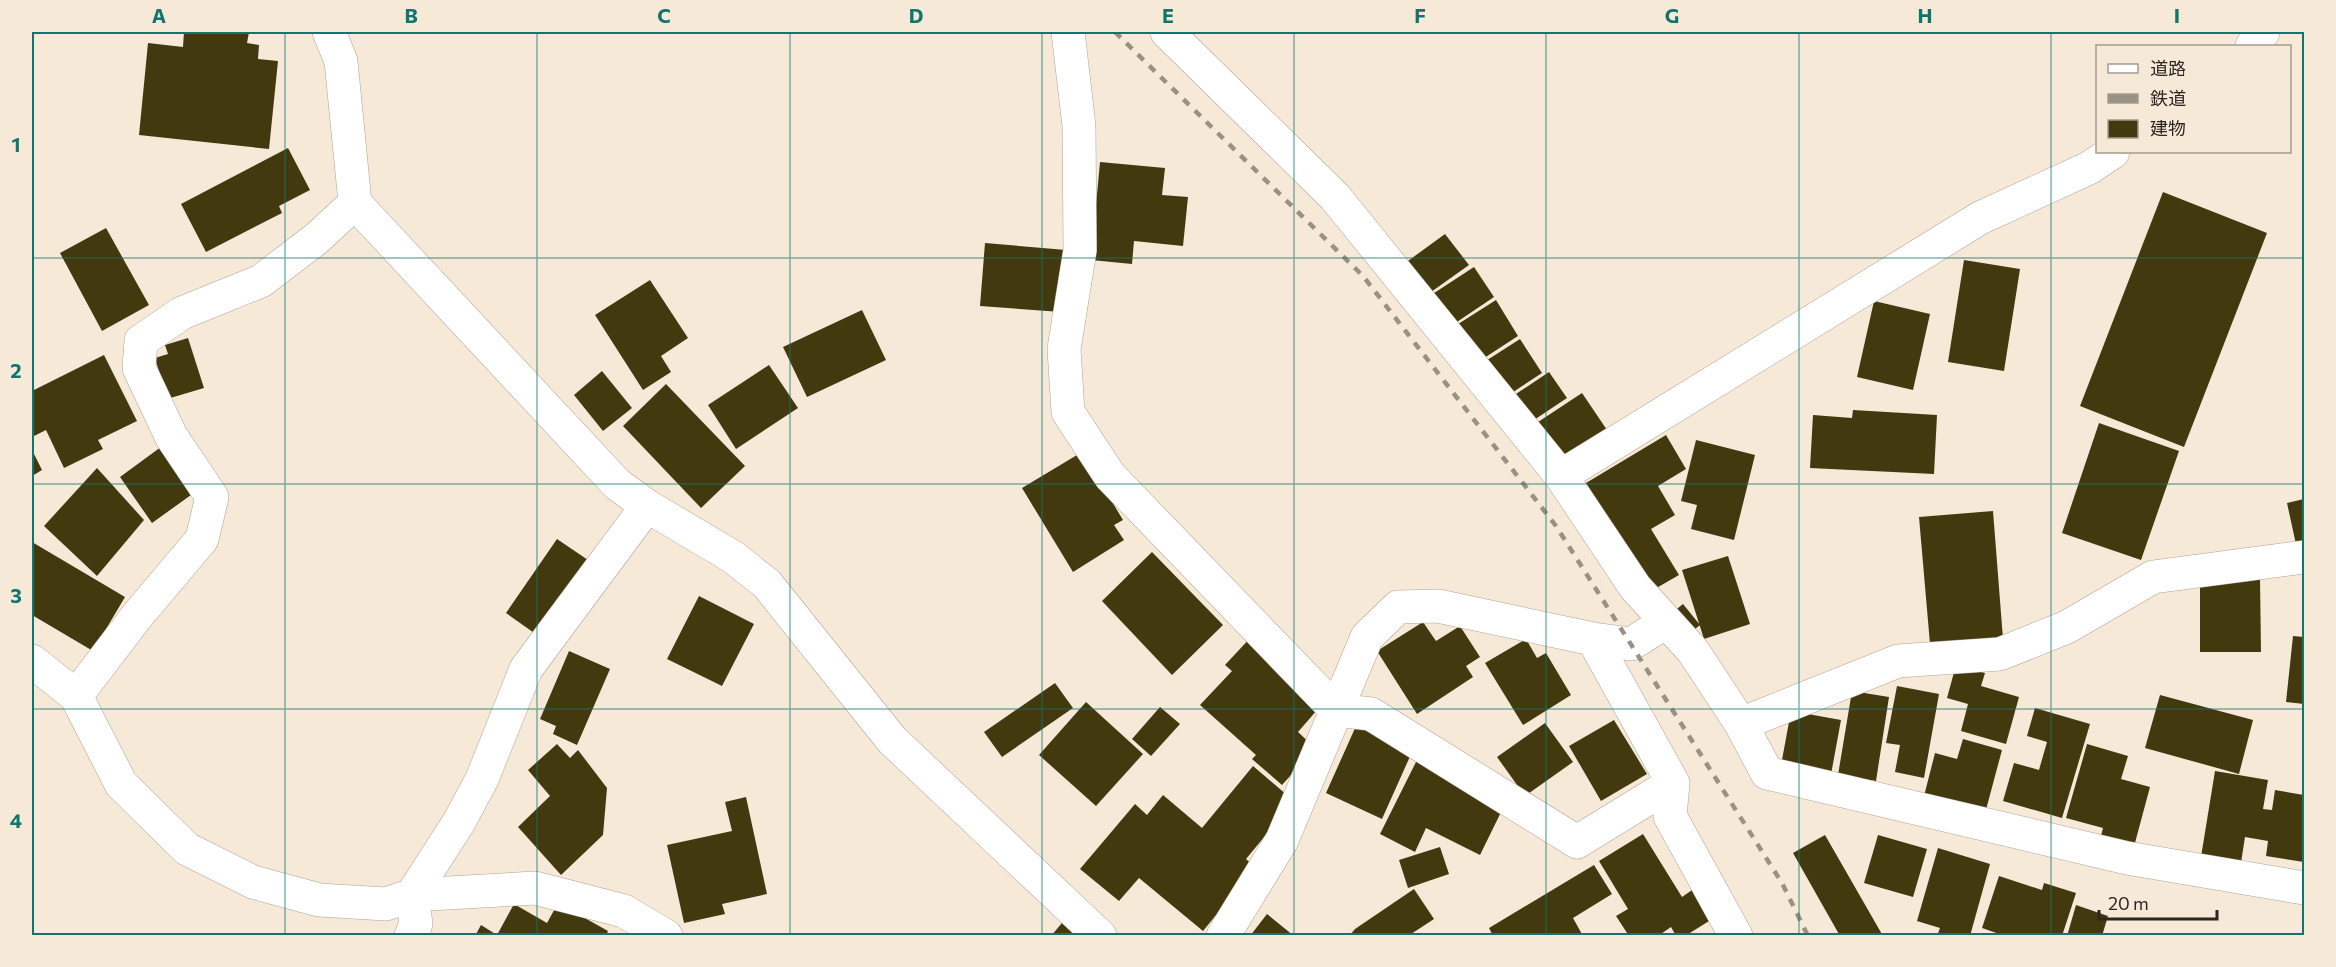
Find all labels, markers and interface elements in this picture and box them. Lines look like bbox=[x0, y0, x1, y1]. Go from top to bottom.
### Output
text: A bbox=[152, 3, 166, 27]
text: B bbox=[404, 3, 418, 27]
text: C bbox=[657, 3, 671, 27]
text: D bbox=[909, 3, 923, 27]
text: E bbox=[1162, 3, 1174, 27]
text: F bbox=[1414, 3, 1426, 27]
text: G bbox=[1665, 3, 1679, 27]
text: H bbox=[1918, 3, 1933, 27]
text: I bbox=[2174, 3, 2180, 27]
legend bbox=[2096, 45, 2291, 153]
text: 道路 bbox=[2150, 57, 2186, 79]
text: 鉄道 bbox=[2150, 87, 2186, 109]
text: 建物 bbox=[2150, 117, 2186, 139]
text: 1 bbox=[11, 132, 21, 156]
text: 2 bbox=[10, 358, 22, 382]
text: 3 bbox=[10, 583, 22, 607]
text: 4 bbox=[10, 808, 22, 832]
scale bar bbox=[2099, 883, 2218, 921]
text: 20 m bbox=[2108, 892, 2149, 914]

